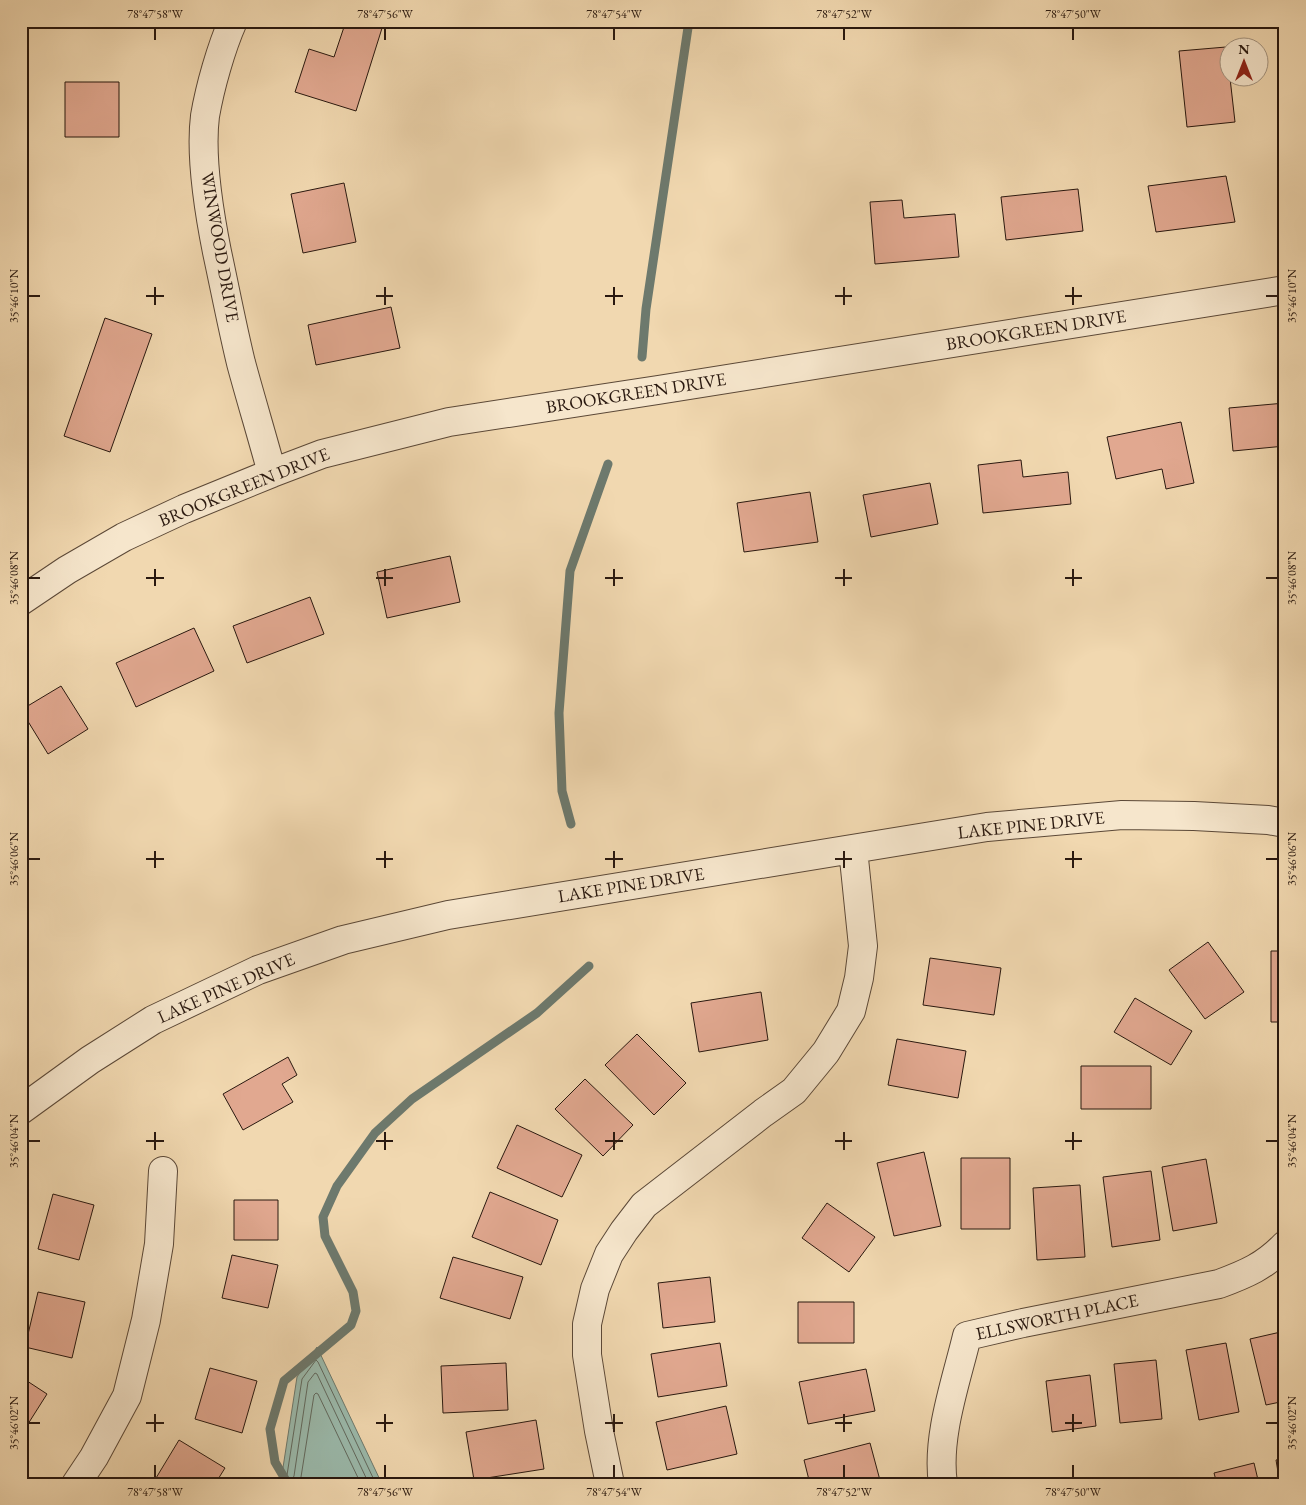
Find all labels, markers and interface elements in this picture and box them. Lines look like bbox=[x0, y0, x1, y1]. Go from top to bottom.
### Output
text: 78°47'58"W bbox=[127, 6, 184, 22]
text: 78°47'56"W bbox=[357, 6, 414, 22]
text: 78°47'54"W bbox=[586, 6, 643, 22]
text: 78°47'52"W bbox=[816, 6, 873, 22]
text: 78°47'50"W bbox=[1045, 6, 1102, 22]
north arrow bbox=[1218, 38, 1268, 88]
text: N bbox=[1238, 40, 1250, 58]
street label: WINWOOD DRIVE bbox=[196, 170, 245, 324]
text: 35°46'10"N bbox=[6, 269, 22, 323]
text: 35°46'10"N bbox=[1284, 269, 1300, 323]
street label: BROOKGREEN DRIVE bbox=[944, 304, 1128, 355]
street label: BROOKGREEN DRIVE bbox=[544, 367, 728, 418]
street label: BROOKGREEN DRIVE bbox=[155, 442, 333, 531]
text: 35°46'08"N bbox=[6, 551, 22, 605]
text: 35°46'08"N bbox=[1284, 551, 1300, 605]
street label: LAKE PINE DRIVE bbox=[956, 805, 1106, 844]
text: 35°46'06"N bbox=[6, 832, 22, 886]
text: 35°46'06"N bbox=[1284, 832, 1300, 886]
street label: LAKE PINE DRIVE bbox=[556, 862, 706, 907]
street label: LAKE PINE DRIVE bbox=[154, 947, 298, 1028]
text: 35°46'04"N bbox=[6, 1114, 22, 1168]
text: 35°46'04"N bbox=[1284, 1114, 1300, 1168]
street label: ELLSWORTH PLACE bbox=[973, 1288, 1140, 1345]
text: 35°46'02"N bbox=[6, 1396, 22, 1450]
text: 35°46'02"N bbox=[1284, 1396, 1300, 1450]
text: 78°47'58"W bbox=[127, 1484, 184, 1500]
text: 78°47'56"W bbox=[357, 1484, 414, 1500]
text: 78°47'54"W bbox=[586, 1484, 643, 1500]
text: 78°47'52"W bbox=[816, 1484, 873, 1500]
text: 78°47'50"W bbox=[1045, 1484, 1102, 1500]

